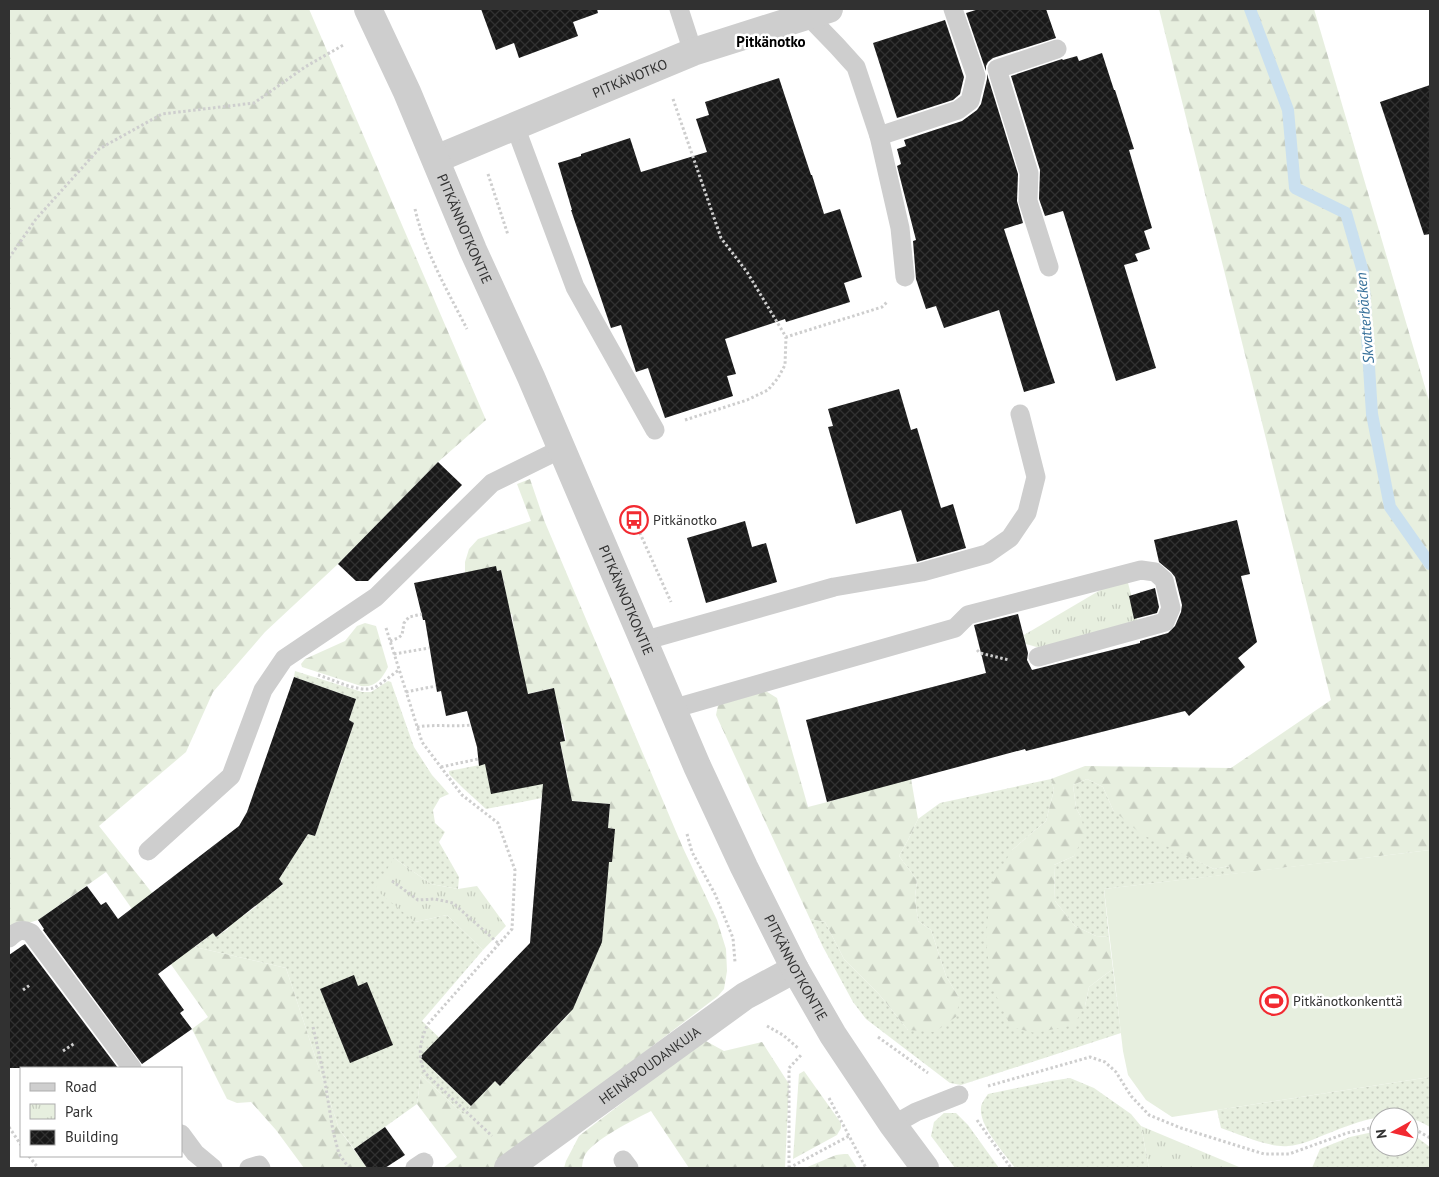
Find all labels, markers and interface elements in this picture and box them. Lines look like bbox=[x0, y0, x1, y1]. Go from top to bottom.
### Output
district label: Pitkänotko bbox=[736, 32, 806, 51]
street label: PITKÄNOTKO bbox=[590, 55, 670, 102]
street label: PITKÄNNOTKONTIE bbox=[433, 171, 496, 286]
water label: Skvatterbäcken bbox=[1351, 271, 1378, 365]
bus stop icon: Pitkänotko bbox=[619, 505, 649, 535]
place label: Pitkänotko bbox=[653, 511, 717, 529]
street label: PITKÄNNOTKONTIE bbox=[595, 542, 658, 658]
street label: PITKÄNNOTKONTIE bbox=[760, 911, 832, 1024]
sports icon: Pitkänotkonkenttä bbox=[1259, 986, 1289, 1016]
place label: Pitkänotkonkenttä bbox=[1293, 992, 1402, 1010]
street label: HEINÄPOUDANKUJA bbox=[595, 1022, 705, 1108]
legend bbox=[20, 1067, 182, 1157]
text: Road bbox=[65, 1077, 97, 1096]
text: Park bbox=[65, 1102, 93, 1121]
north arrow bbox=[1369, 1107, 1419, 1157]
text: Building bbox=[65, 1127, 119, 1146]
text: N bbox=[1372, 1128, 1391, 1140]

